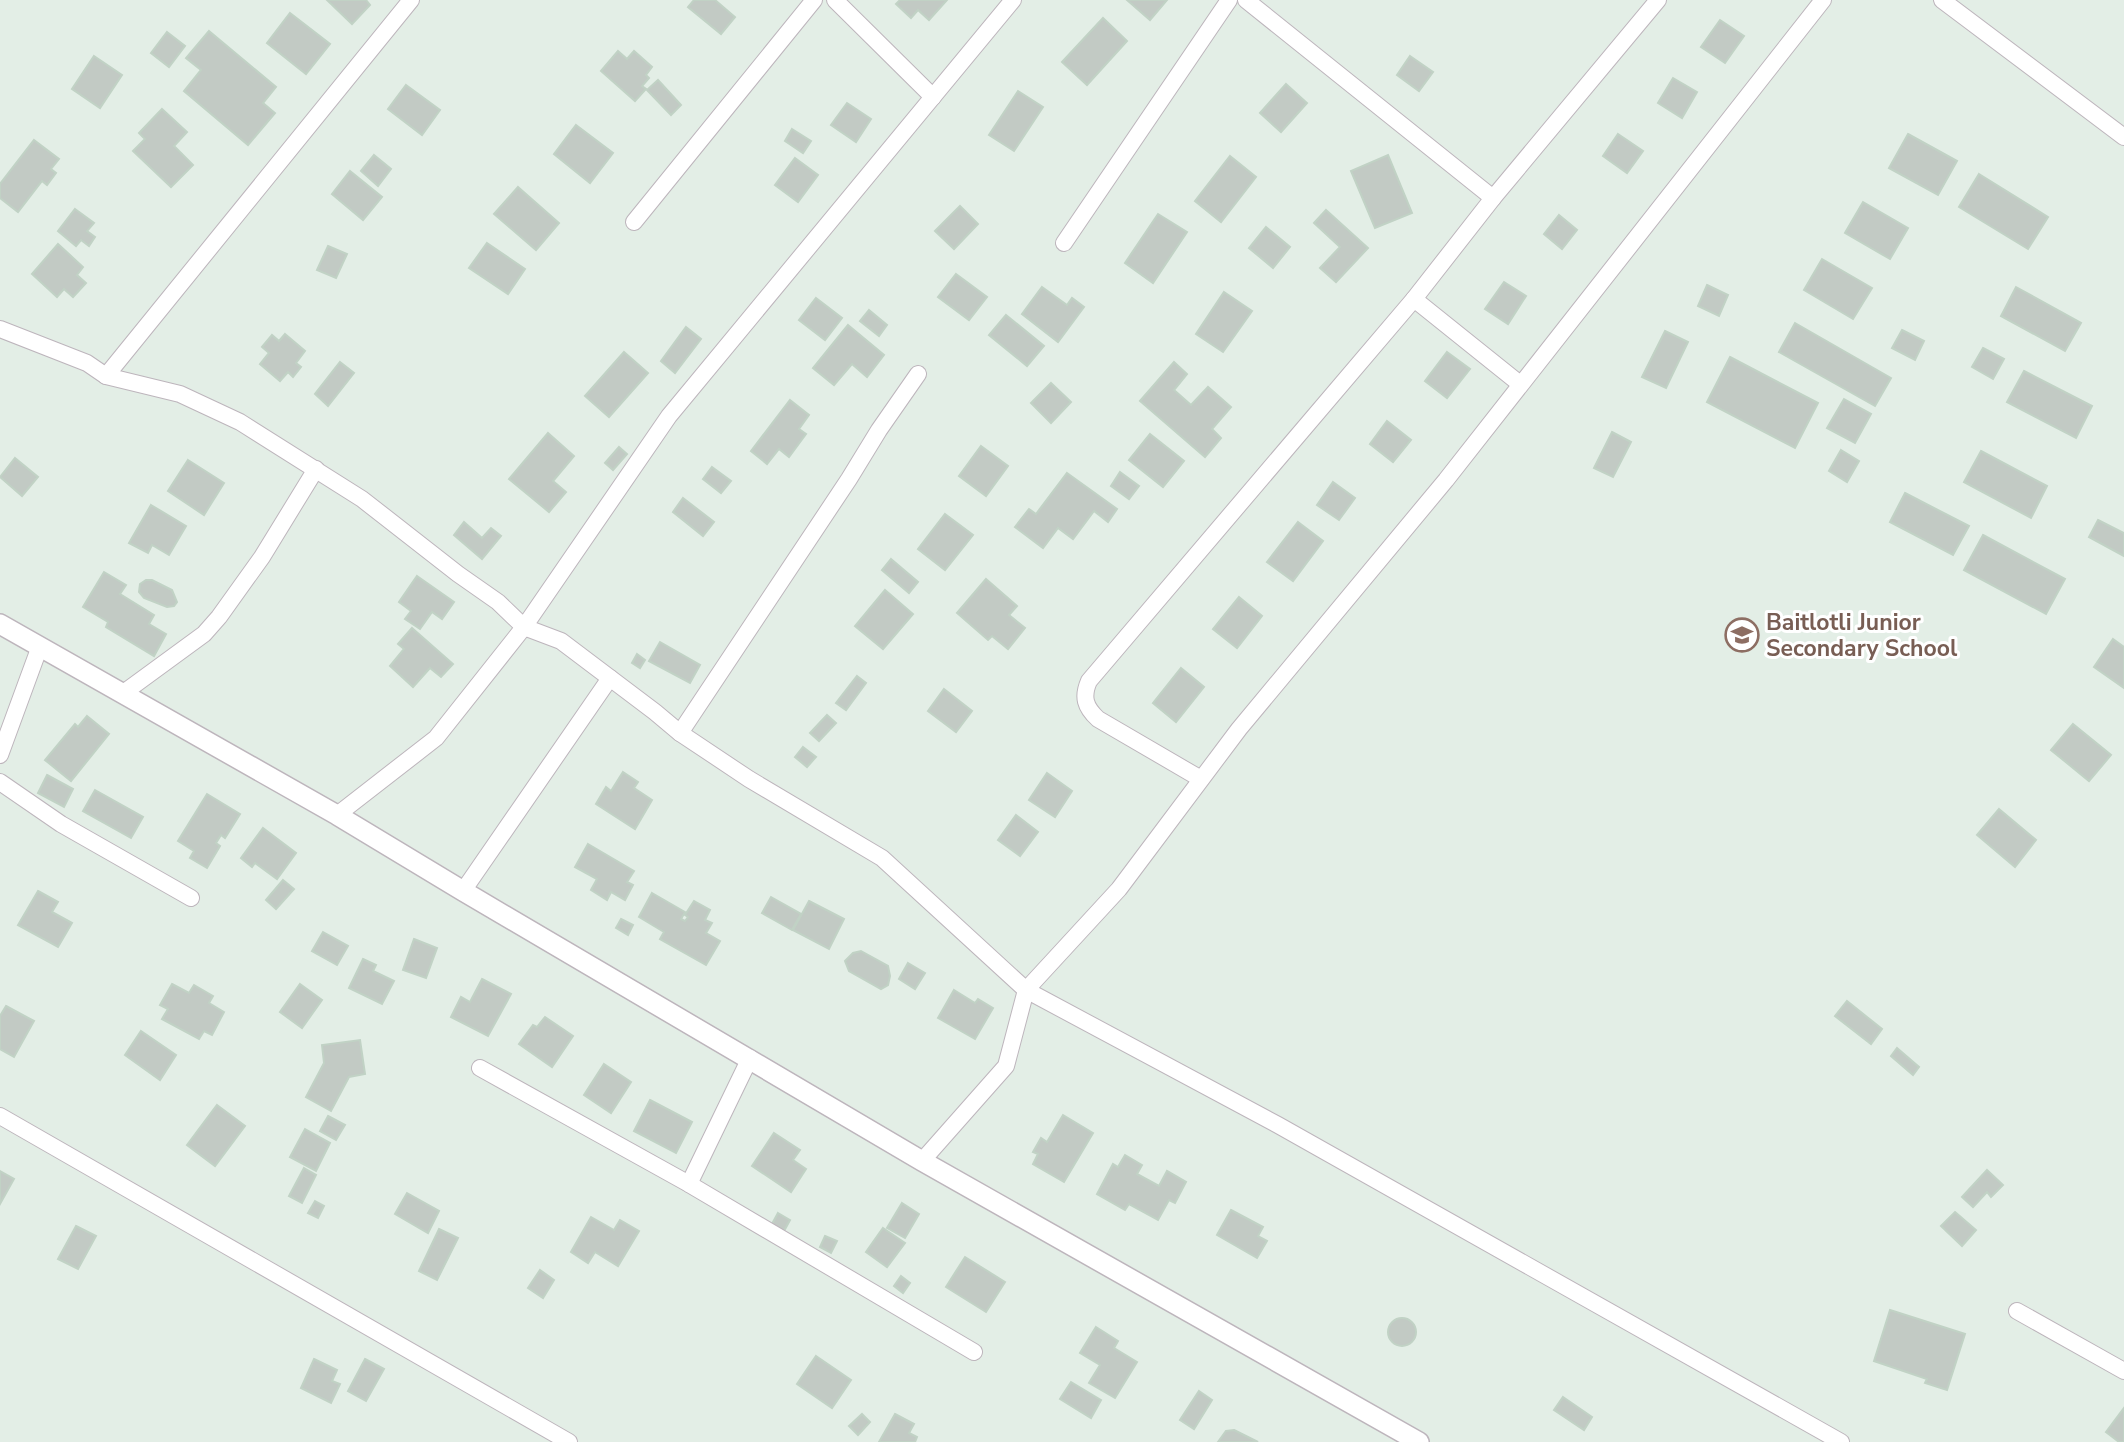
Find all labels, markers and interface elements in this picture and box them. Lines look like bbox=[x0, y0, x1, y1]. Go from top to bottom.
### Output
place label: Baitlotli Junior Secondary School bbox=[1766, 607, 1958, 664]
school or university icon: Baitlotli Junior Secondary School bbox=[1723, 616, 1761, 654]

